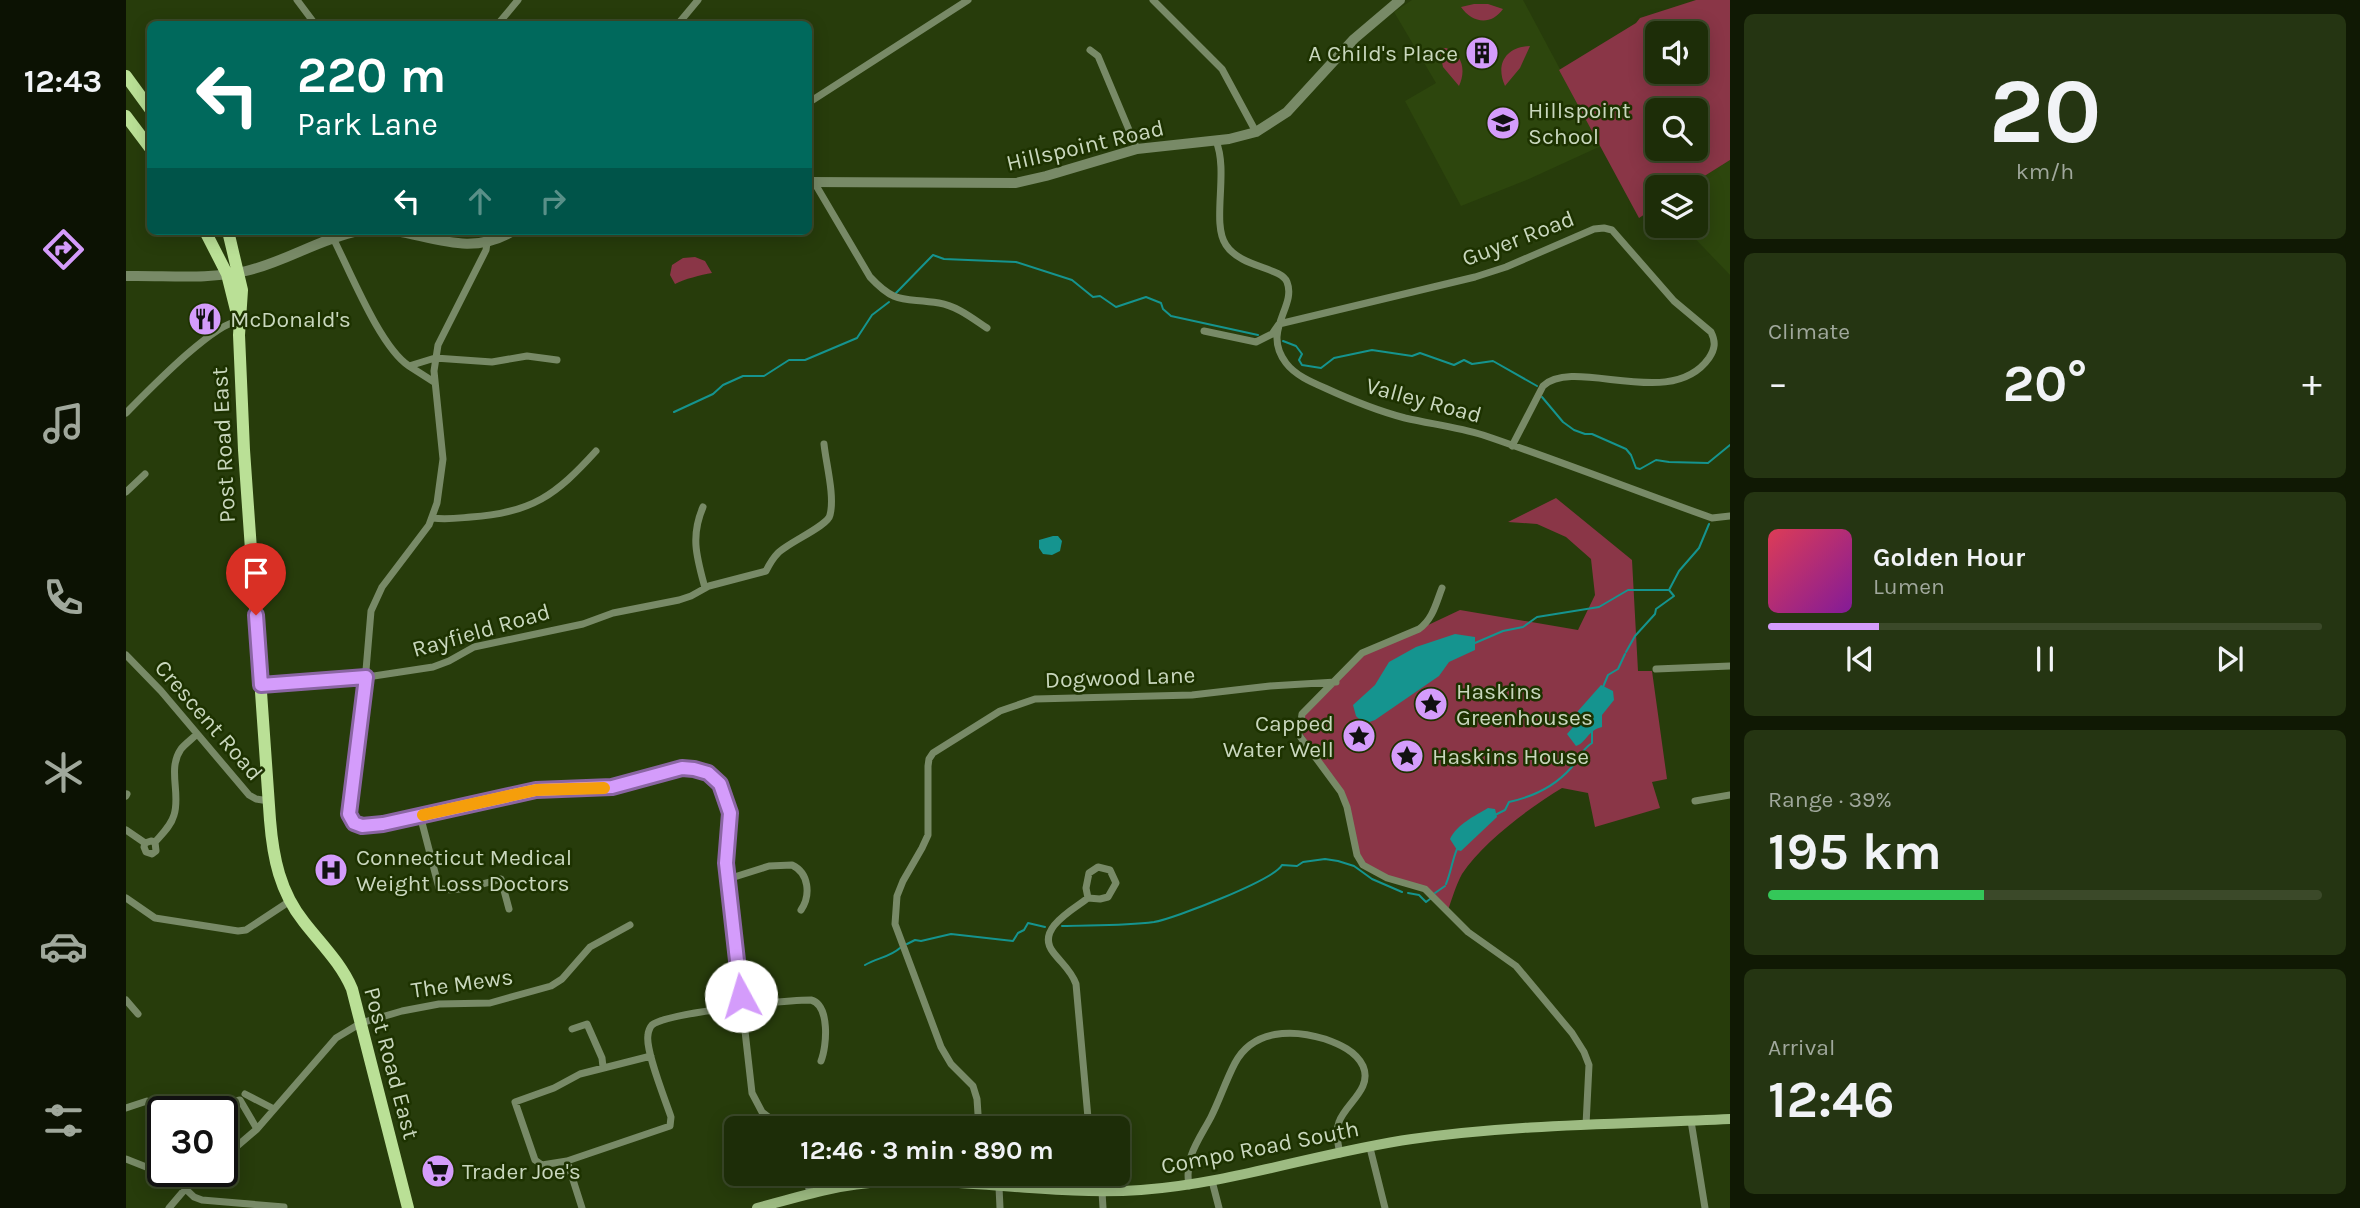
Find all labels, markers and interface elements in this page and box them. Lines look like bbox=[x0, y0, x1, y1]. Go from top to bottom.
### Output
map controls bbox=[1645, 21, 1708, 238]
button: sound bbox=[1645, 21, 1708, 84]
building icon: A Child's Place bbox=[1463, 34, 1501, 72]
place label: A Child's Place bbox=[1308, 40, 1458, 67]
text: 220 m bbox=[297, 47, 446, 104]
icon: left bbox=[182, 49, 273, 140]
text: 20 bbox=[1989, 59, 2101, 165]
text: 12:43 bbox=[24, 63, 102, 100]
place label: Hillspoint School bbox=[1528, 97, 1631, 150]
button: search bbox=[1645, 98, 1708, 161]
school or university icon: Hillspoint School bbox=[1484, 104, 1522, 142]
text: Park Lane bbox=[297, 106, 438, 143]
street label: Hillspoint Road bbox=[1004, 114, 1167, 177]
text: km/h bbox=[2016, 158, 2074, 185]
button: layers bbox=[1645, 175, 1708, 238]
icon: left bbox=[388, 182, 426, 220]
icon: ahead bbox=[461, 182, 499, 220]
icon: right bbox=[534, 182, 572, 220]
street label: Guyer Road bbox=[1458, 205, 1578, 272]
icon: directions bbox=[39, 225, 88, 274]
restaurant icon: McDonald's bbox=[186, 300, 224, 338]
place label: McDonald's bbox=[230, 306, 351, 333]
text: Climate bbox=[1768, 318, 1850, 345]
text: 20° bbox=[2003, 353, 2087, 414]
text: − bbox=[1768, 361, 1788, 406]
text: + bbox=[2302, 361, 2322, 406]
street label: Post Road East bbox=[206, 366, 241, 524]
street label: Valley Road bbox=[1363, 372, 1485, 429]
icon: music bbox=[39, 399, 88, 448]
text: Golden Hour bbox=[1873, 542, 2025, 573]
pin bbox=[226, 543, 286, 615]
icon: arrive bbox=[237, 554, 275, 592]
icon: phone bbox=[39, 573, 88, 622]
text: Lumen bbox=[1873, 573, 1945, 600]
street label: Rayfield Road bbox=[409, 598, 553, 663]
icon: previous bbox=[1841, 640, 1879, 678]
icon: pause bbox=[2026, 640, 2064, 678]
icon: next bbox=[2211, 640, 2249, 678]
street label: Crescent Road bbox=[149, 655, 268, 786]
street label: Dogwood Lane bbox=[1044, 661, 1196, 694]
place label: Haskins Greenhouses bbox=[1456, 678, 1593, 731]
place icon: Haskins Greenhouses bbox=[1412, 685, 1450, 723]
place label: Capped Water Well bbox=[1223, 710, 1334, 763]
place icon: Capped Water Well bbox=[1340, 717, 1378, 755]
place icon: Haskins House bbox=[1388, 737, 1426, 775]
place label: Haskins House bbox=[1432, 743, 1589, 770]
icon: climate bbox=[39, 748, 88, 797]
text: Range · 39% bbox=[1768, 786, 1892, 813]
text: 195 km bbox=[1768, 821, 1942, 882]
place label: Connecticut Medical Weight Loss Doctors bbox=[356, 844, 572, 897]
hospital icon: Connecticut Medical Weight Loss Doctors bbox=[312, 851, 350, 889]
icon: car bbox=[39, 922, 88, 971]
position arrow bbox=[704, 959, 778, 1033]
street label: The Mews bbox=[409, 963, 515, 1004]
street label: Post Road East bbox=[358, 984, 425, 1142]
text: Arrival bbox=[1768, 1034, 1835, 1061]
text: 12:46 bbox=[1768, 1069, 1895, 1130]
icon: filters bbox=[39, 1096, 88, 1145]
speed limit sign: 30 bbox=[147, 1096, 238, 1187]
street label: Compo Road South bbox=[1159, 1115, 1361, 1180]
text: 12:46 · 3 min · 890 m bbox=[800, 1135, 1054, 1166]
supermarket icon: Trader Joe's bbox=[419, 1152, 457, 1190]
place label: Trader Joe's bbox=[462, 1158, 581, 1185]

